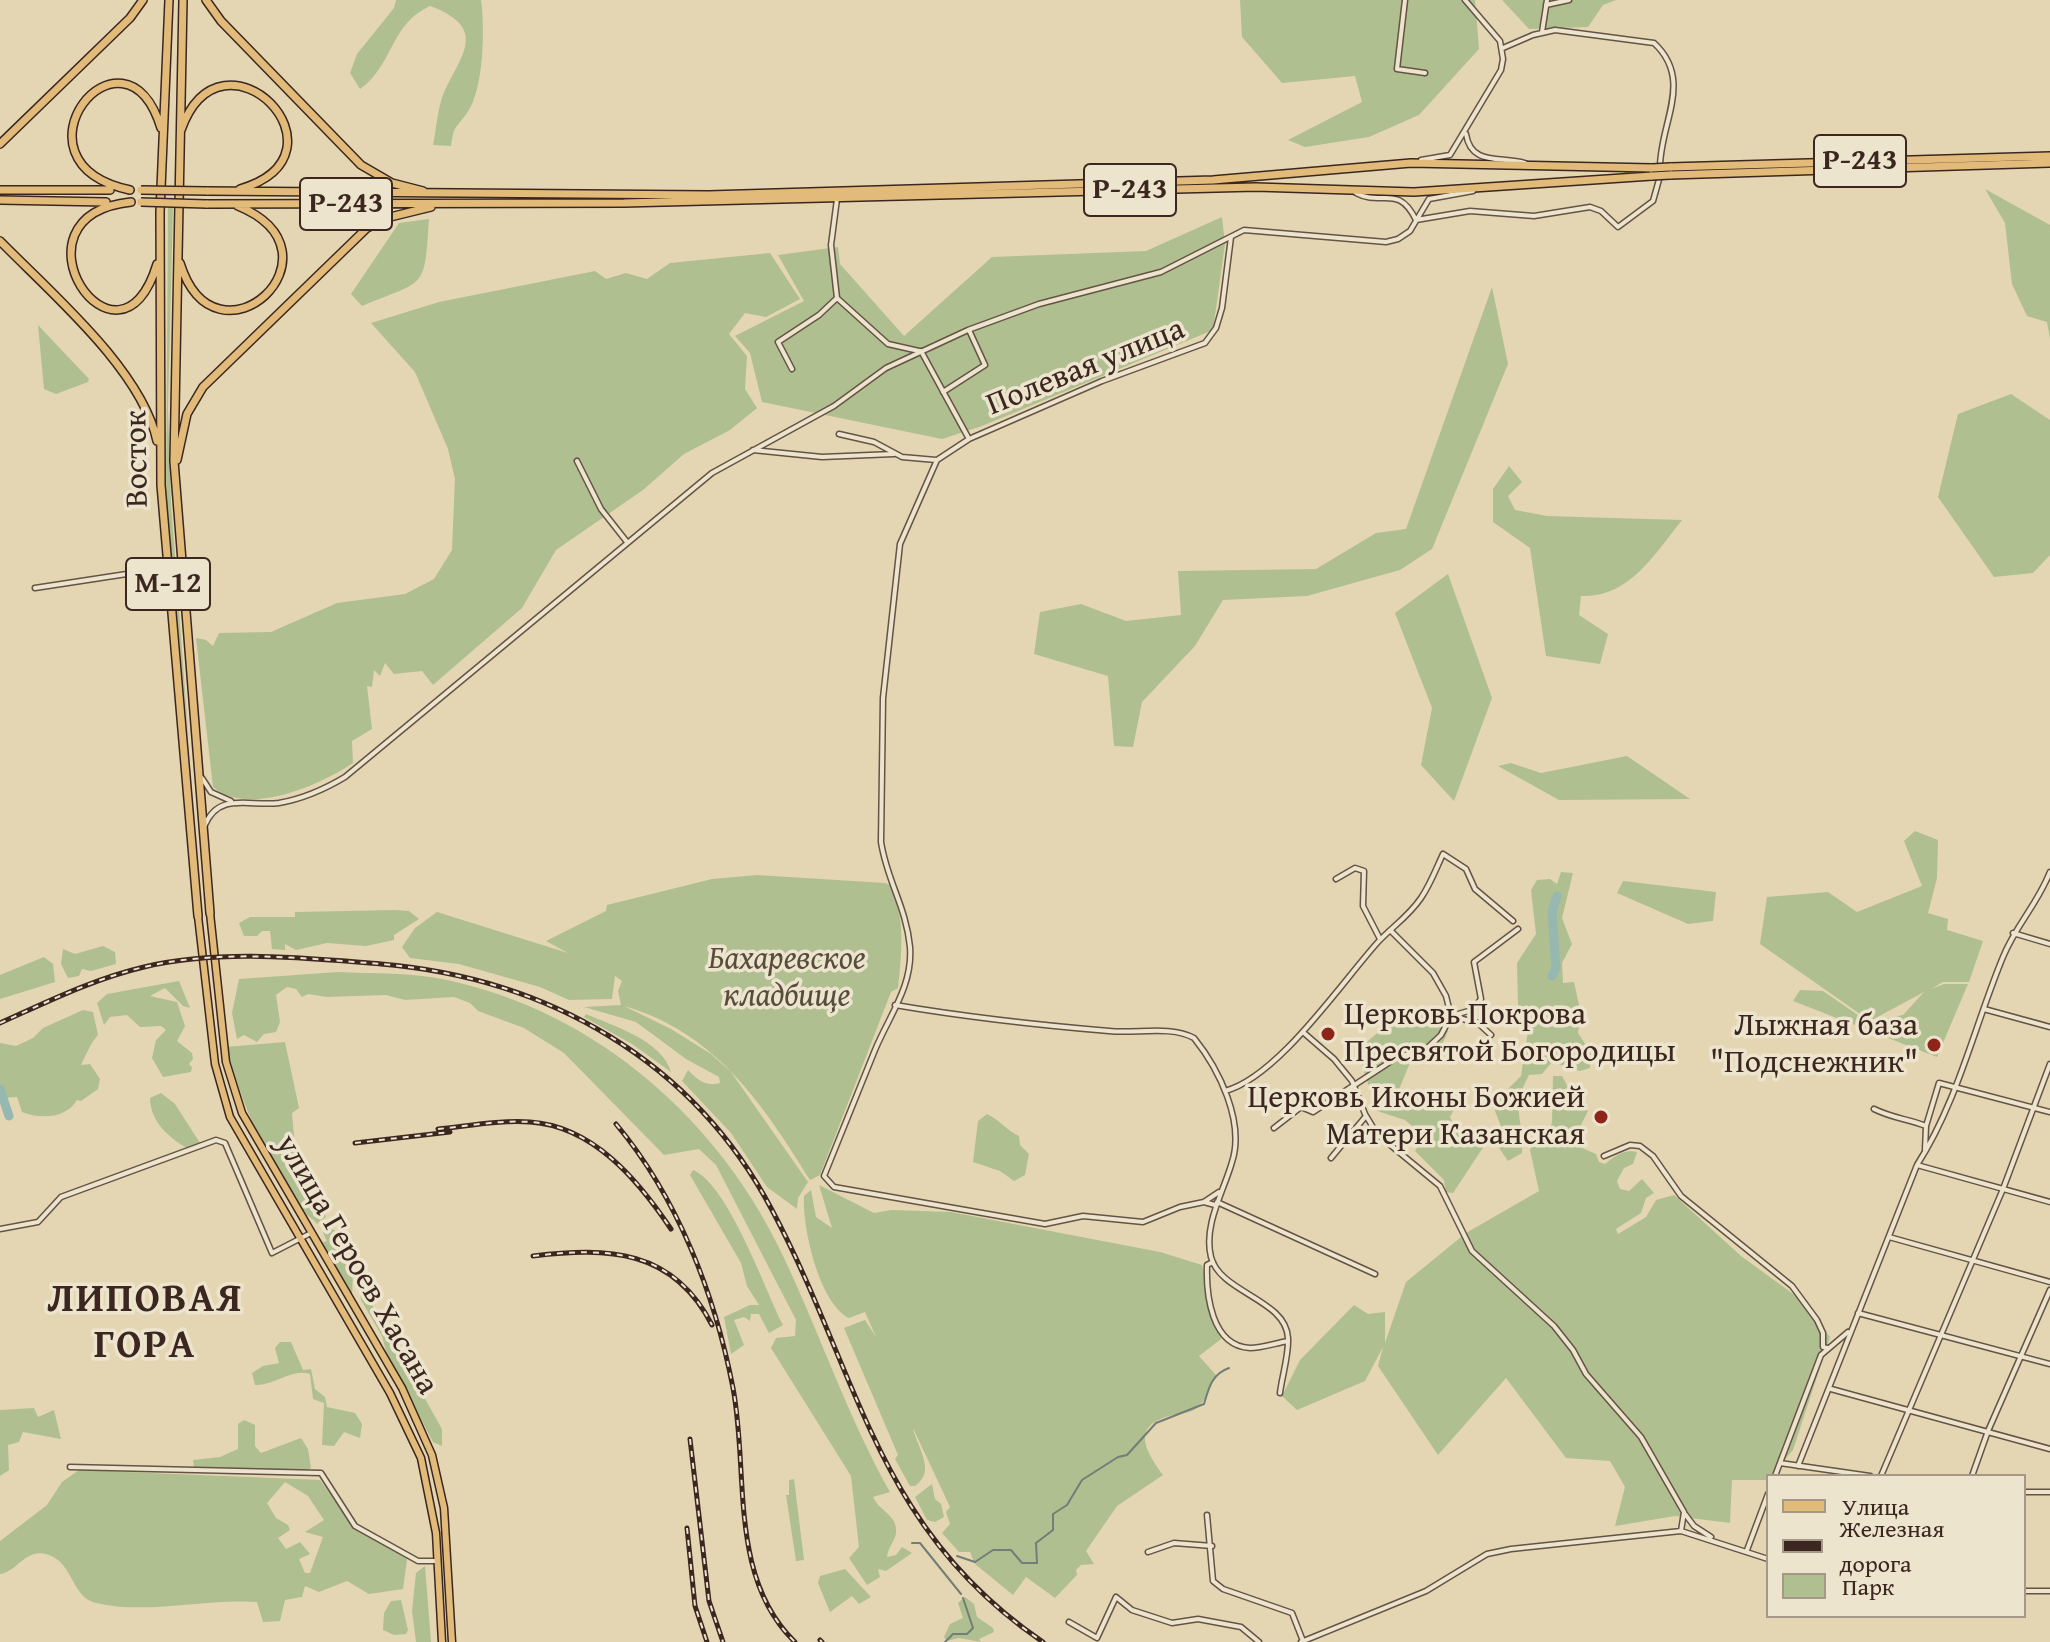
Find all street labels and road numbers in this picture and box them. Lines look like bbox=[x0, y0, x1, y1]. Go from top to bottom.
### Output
road number: Р-243 bbox=[1814, 135, 1906, 187]
road number: Р-243 bbox=[1084, 164, 1176, 216]
road number: Р-243 bbox=[300, 178, 392, 230]
street label: Полевая улица bbox=[981, 311, 1191, 425]
street label: Восток bbox=[118, 410, 158, 508]
road number: М-12 bbox=[126, 558, 210, 610]
street label: улица Героев Хасана bbox=[266, 1128, 446, 1402]

